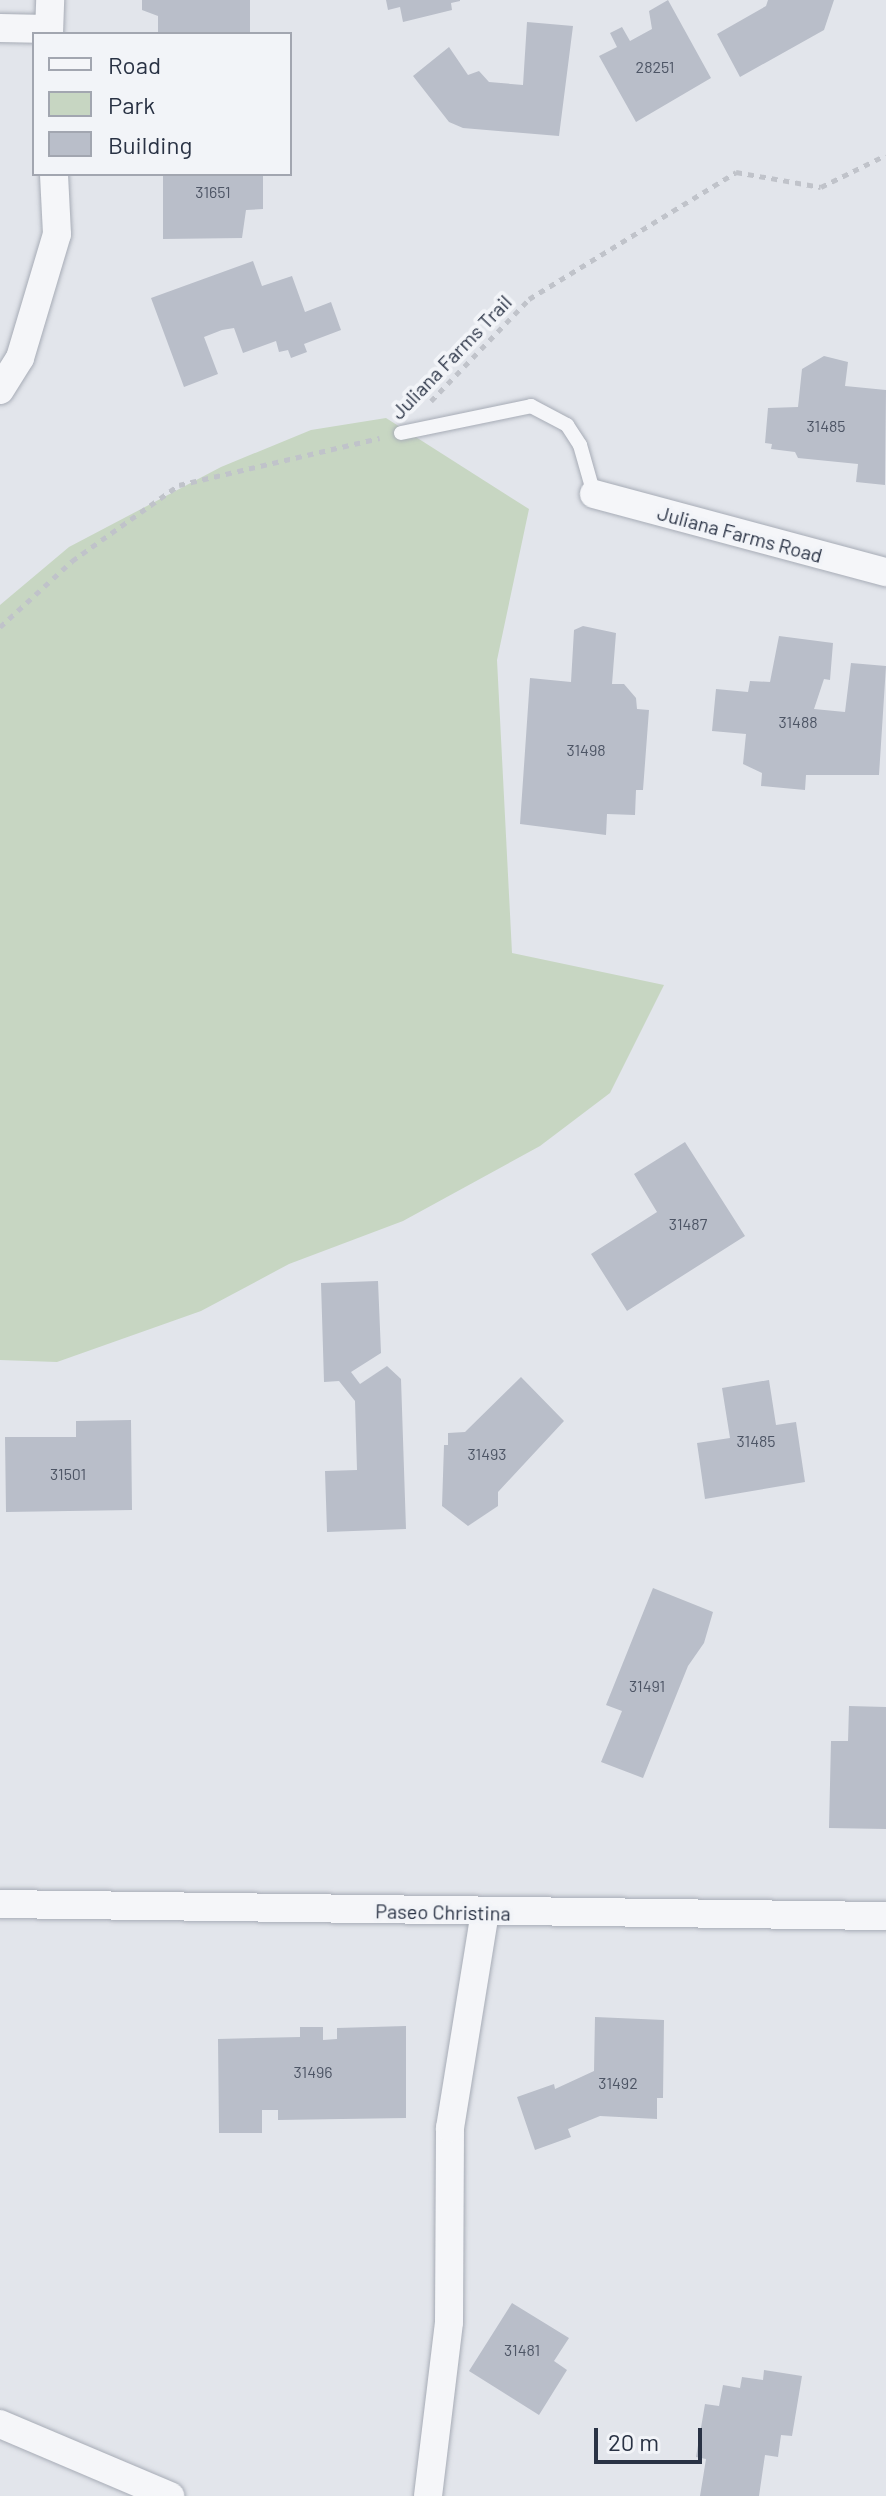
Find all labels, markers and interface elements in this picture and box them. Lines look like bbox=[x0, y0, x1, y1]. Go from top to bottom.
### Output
legend bbox=[32, 32, 292, 176]
text: Road bbox=[108, 50, 161, 79]
house number: 28251 bbox=[636, 57, 674, 77]
text: Park bbox=[108, 90, 155, 119]
text: Building bbox=[108, 130, 192, 159]
house number: 31651 bbox=[195, 182, 231, 202]
street label: Juliana Farms Trail bbox=[386, 290, 516, 424]
house number: 31485 bbox=[806, 416, 846, 436]
street label: Juliana Farms Road bbox=[655, 500, 825, 568]
house number: 31488 bbox=[778, 712, 818, 732]
house number: 31498 bbox=[566, 740, 606, 760]
house number: 31487 bbox=[669, 1214, 707, 1234]
house number: 31485 bbox=[736, 1431, 776, 1451]
house number: 31493 bbox=[467, 1444, 507, 1464]
house number: 31501 bbox=[50, 1464, 86, 1484]
house number: 31491 bbox=[629, 1676, 665, 1696]
street label: Paseo Christina bbox=[375, 1899, 511, 1925]
house number: 31496 bbox=[293, 2062, 333, 2082]
house number: 31492 bbox=[598, 2073, 638, 2093]
house number: 31481 bbox=[504, 2340, 540, 2360]
scale bar bbox=[598, 2412, 706, 2462]
text: 20 m bbox=[608, 2427, 659, 2456]

